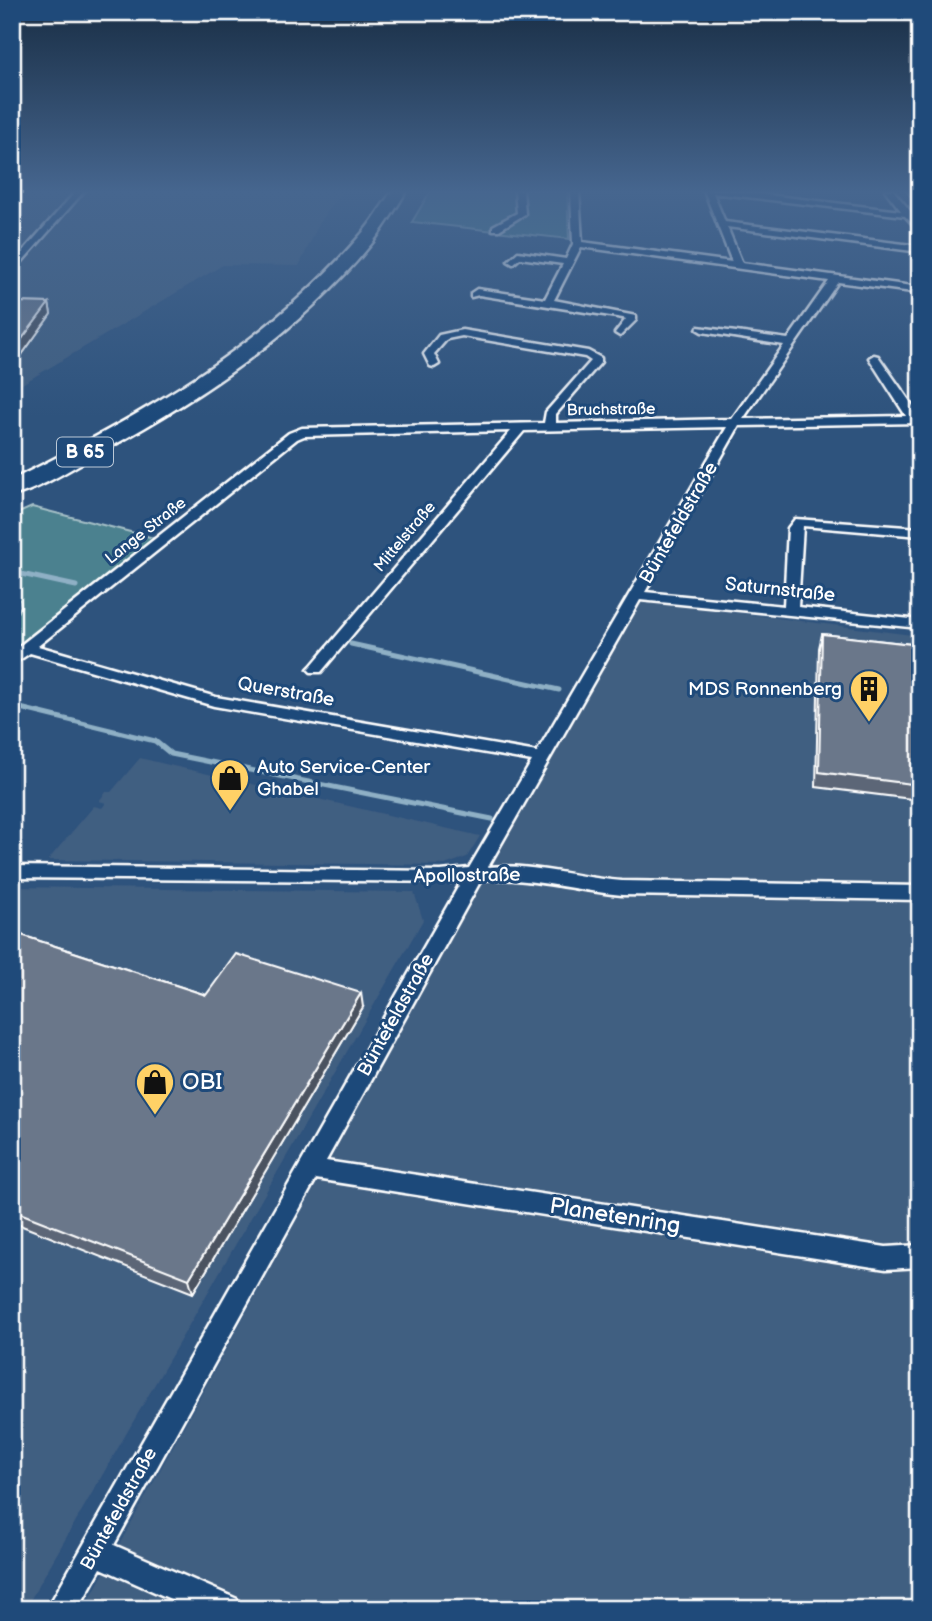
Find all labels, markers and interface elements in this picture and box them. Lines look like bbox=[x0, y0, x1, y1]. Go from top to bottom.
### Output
street label: Bruchstraße bbox=[566, 400, 656, 420]
road number: B 65 bbox=[57, 438, 113, 466]
street label: Büntefeldstraße bbox=[635, 458, 723, 588]
street label: Lange Straße bbox=[102, 493, 190, 568]
street label: Mittelstraße bbox=[370, 498, 440, 576]
street label: Saturnstraße bbox=[724, 573, 836, 607]
building icon: MDS Ronnenberg bbox=[848, 668, 890, 723]
street label: Querstraße bbox=[236, 672, 336, 712]
place label: MDS Ronnenberg bbox=[688, 678, 842, 701]
place label: Auto Service-Center Ghabel bbox=[257, 756, 431, 801]
shop icon: Auto Service-Center Ghabel bbox=[209, 757, 251, 812]
street label: Apollostraße bbox=[413, 864, 521, 888]
street label: Büntefeldstraße bbox=[353, 950, 439, 1080]
shop icon: OBI bbox=[134, 1061, 176, 1116]
place label: OBI bbox=[182, 1068, 222, 1096]
street label: Planetenring bbox=[548, 1192, 682, 1240]
street label: Büntefeldstraße bbox=[76, 1444, 162, 1574]

